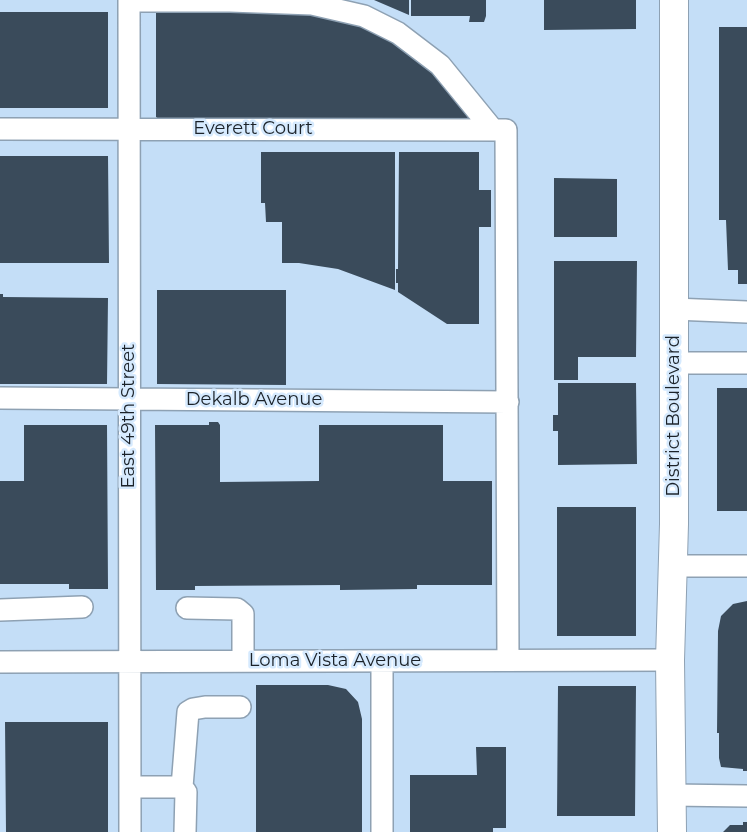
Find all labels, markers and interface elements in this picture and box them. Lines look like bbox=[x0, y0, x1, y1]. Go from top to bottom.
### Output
street label: Everett Court bbox=[193, 118, 313, 140]
street label: District Boulevard bbox=[663, 335, 685, 497]
street label: East 49th Street bbox=[118, 344, 140, 488]
street label: Dekalb Avenue bbox=[186, 389, 322, 411]
street label: Loma Vista Avenue bbox=[249, 650, 421, 672]

